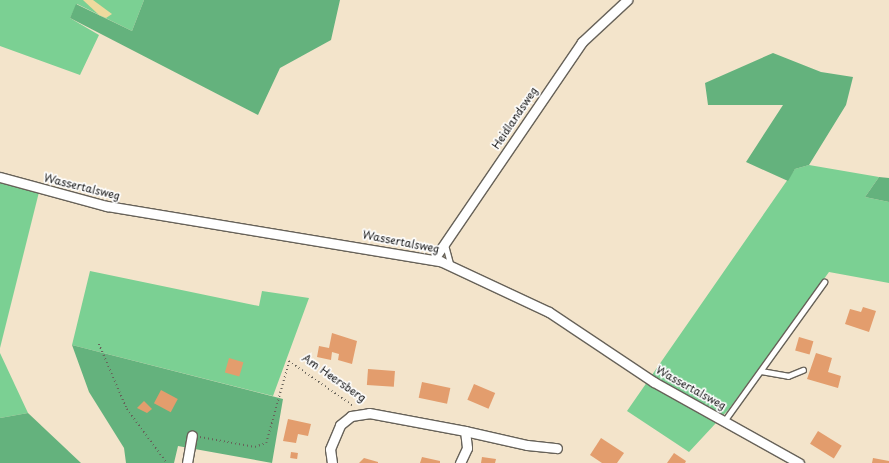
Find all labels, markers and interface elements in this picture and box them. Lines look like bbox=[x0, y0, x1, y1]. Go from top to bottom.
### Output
street label: Heidlandsweg bbox=[489, 84, 541, 152]
street label: Wassertalsweg bbox=[42, 171, 122, 203]
street label: Wassertalsweg bbox=[361, 228, 441, 256]
street label: Am Heersberg bbox=[299, 351, 369, 405]
street label: Wassertalsweg bbox=[654, 363, 728, 413]

